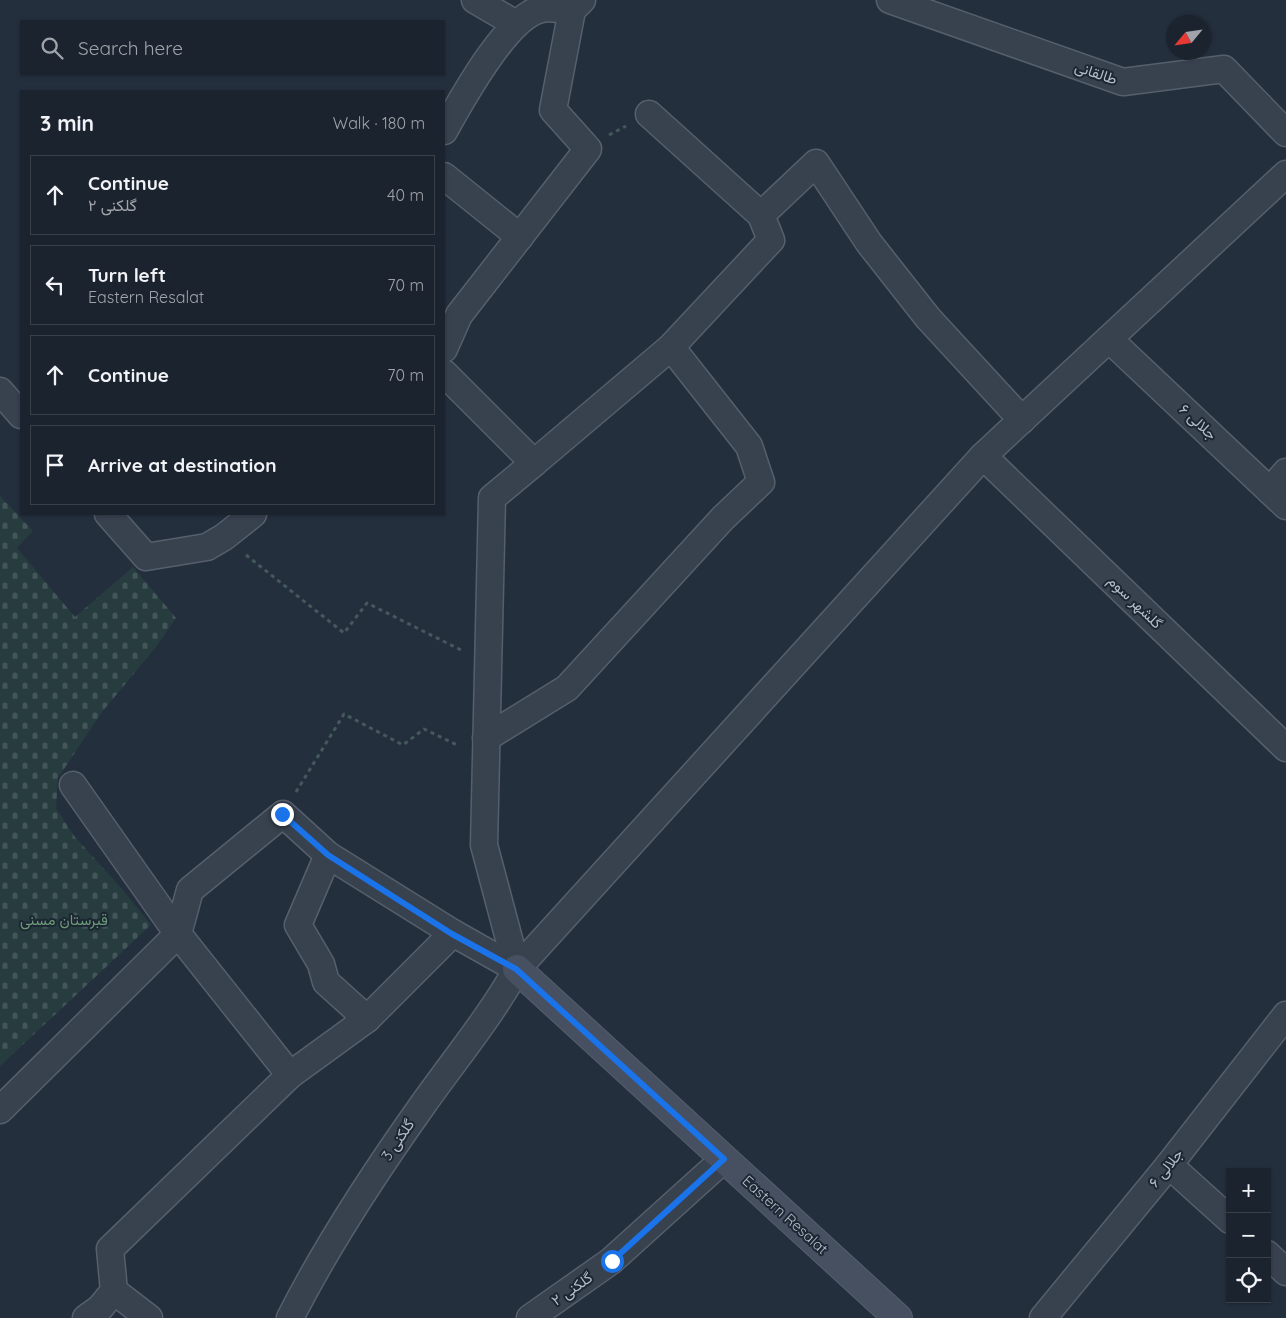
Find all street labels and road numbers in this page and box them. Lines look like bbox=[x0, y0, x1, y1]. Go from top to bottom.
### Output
street label: طالقانی bbox=[1072, 56, 1120, 90]
street label: جلالی ۶ bbox=[1175, 399, 1221, 445]
street label: گلشهر سوم bbox=[1103, 571, 1167, 633]
street label: گلکنی 3 bbox=[377, 1115, 419, 1165]
street label: جلالی ۶ bbox=[1144, 1144, 1188, 1192]
street label: Eastern Resalat bbox=[738, 1171, 832, 1258]
street label: گلکنی ۲ bbox=[547, 1267, 597, 1310]

